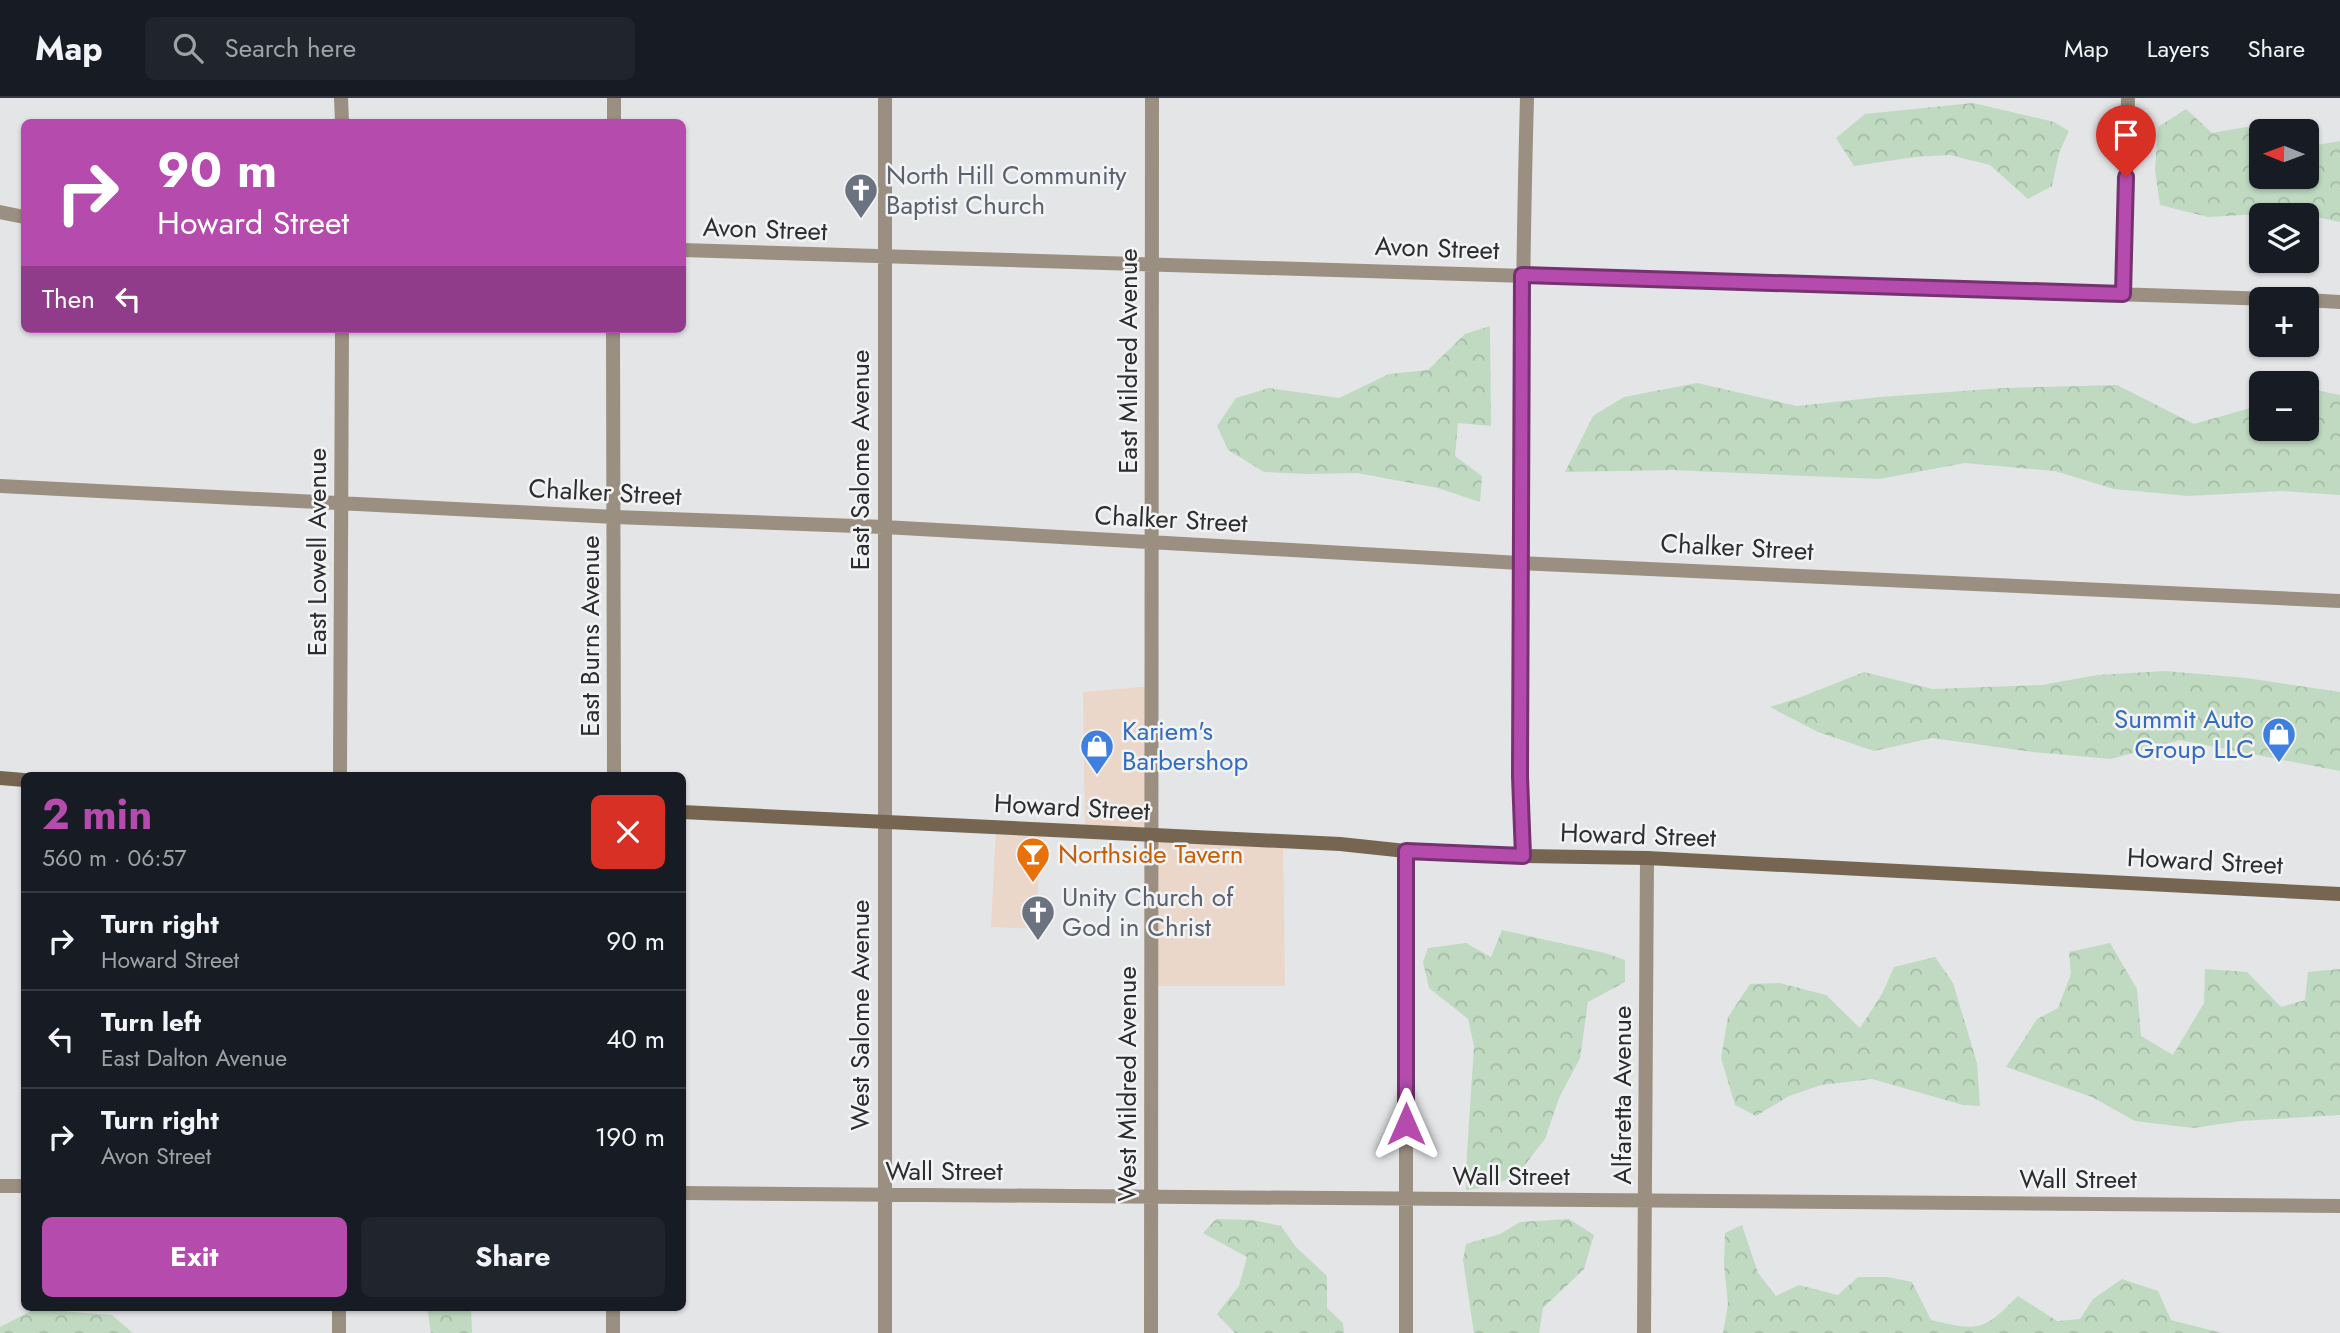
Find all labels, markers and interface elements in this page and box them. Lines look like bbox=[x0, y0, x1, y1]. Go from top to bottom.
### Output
search box bbox=[145, 17, 635, 80]
text: Map bbox=[35, 25, 103, 72]
icon: search bbox=[169, 29, 207, 67]
text: Search here bbox=[225, 29, 356, 67]
text: Map bbox=[2064, 31, 2109, 66]
text: Layers bbox=[2147, 31, 2209, 66]
text: Share bbox=[2247, 31, 2305, 66]
pin bbox=[2096, 105, 2156, 177]
icon: arrive bbox=[2107, 116, 2145, 154]
north arrow bbox=[2249, 119, 2319, 189]
map controls bbox=[2249, 119, 2319, 441]
text: 90 m bbox=[157, 135, 277, 205]
icon: right bbox=[42, 147, 133, 238]
place label: North Hill Community Baptist Church bbox=[886, 156, 1127, 224]
church icon: North Hill Community Baptist Church bbox=[842, 171, 880, 220]
text: Howard Street bbox=[157, 200, 349, 246]
button: layers bbox=[2249, 203, 2319, 273]
street label: Avon Street bbox=[702, 208, 829, 250]
street label: Avon Street bbox=[1374, 227, 1501, 269]
street label: East Mildred Avenue bbox=[1109, 248, 1147, 474]
text: Then bbox=[42, 280, 95, 318]
icon: left bbox=[109, 280, 147, 318]
button: + bbox=[2249, 287, 2319, 357]
street label: East Salome Avenue bbox=[841, 350, 879, 570]
button: − bbox=[2249, 371, 2319, 441]
street label: East Lowell Avenue bbox=[298, 448, 336, 656]
street label: Chalker Street bbox=[528, 469, 683, 515]
street label: Chalker Street bbox=[1094, 496, 1249, 542]
street label: Chalker Street bbox=[1660, 524, 1815, 570]
street label: East Burns Avenue bbox=[571, 535, 609, 737]
place label: Summit Auto Group LLC bbox=[2114, 700, 2254, 768]
place label: Kariem's Barbershop bbox=[1122, 712, 1248, 780]
shop icon: Summit Auto Group LLC bbox=[2260, 715, 2298, 764]
shop icon: Kariem's Barbershop bbox=[1078, 727, 1116, 776]
text: 2 min bbox=[42, 784, 152, 845]
street label: Howard Street bbox=[993, 784, 1152, 830]
button: close bbox=[591, 795, 665, 869]
street label: Howard Street bbox=[1559, 813, 1717, 857]
bar icon: Northside Tavern bbox=[1014, 835, 1052, 884]
place label: Northside Tavern bbox=[1058, 835, 1243, 873]
street label: Howard Street bbox=[2126, 838, 2285, 884]
text: 560 m · 06:57 bbox=[42, 841, 187, 875]
place label: Unity Church of God in Christ bbox=[1062, 878, 1234, 946]
church icon: Unity Church of God in Christ bbox=[1019, 893, 1057, 942]
street label: West Salome Avenue bbox=[841, 900, 879, 1130]
text: Turn right bbox=[101, 905, 219, 943]
icon: right bbox=[42, 922, 80, 960]
text: 90 m bbox=[606, 922, 665, 960]
text: Howard Street bbox=[101, 943, 239, 977]
street label: West Mildred Avenue bbox=[1108, 966, 1146, 1202]
text: Turn left bbox=[101, 1003, 201, 1041]
street label: Alfaretta Avenue bbox=[1603, 1006, 1641, 1184]
icon: left bbox=[42, 1020, 80, 1058]
text: 40 m bbox=[606, 1020, 665, 1058]
text: East Dalton Avenue bbox=[101, 1041, 287, 1075]
position arrow bbox=[1369, 1087, 1443, 1161]
text: Turn right bbox=[101, 1101, 219, 1139]
icon: right bbox=[42, 1118, 80, 1156]
text: 190 m bbox=[595, 1118, 665, 1156]
text: Avon Street bbox=[101, 1139, 211, 1173]
street label: Wall Street bbox=[885, 1152, 1003, 1190]
street label: Wall Street bbox=[1452, 1157, 1570, 1195]
street label: Wall Street bbox=[2019, 1160, 2137, 1198]
button: Exit bbox=[42, 1217, 347, 1297]
button: Share bbox=[361, 1217, 665, 1297]

